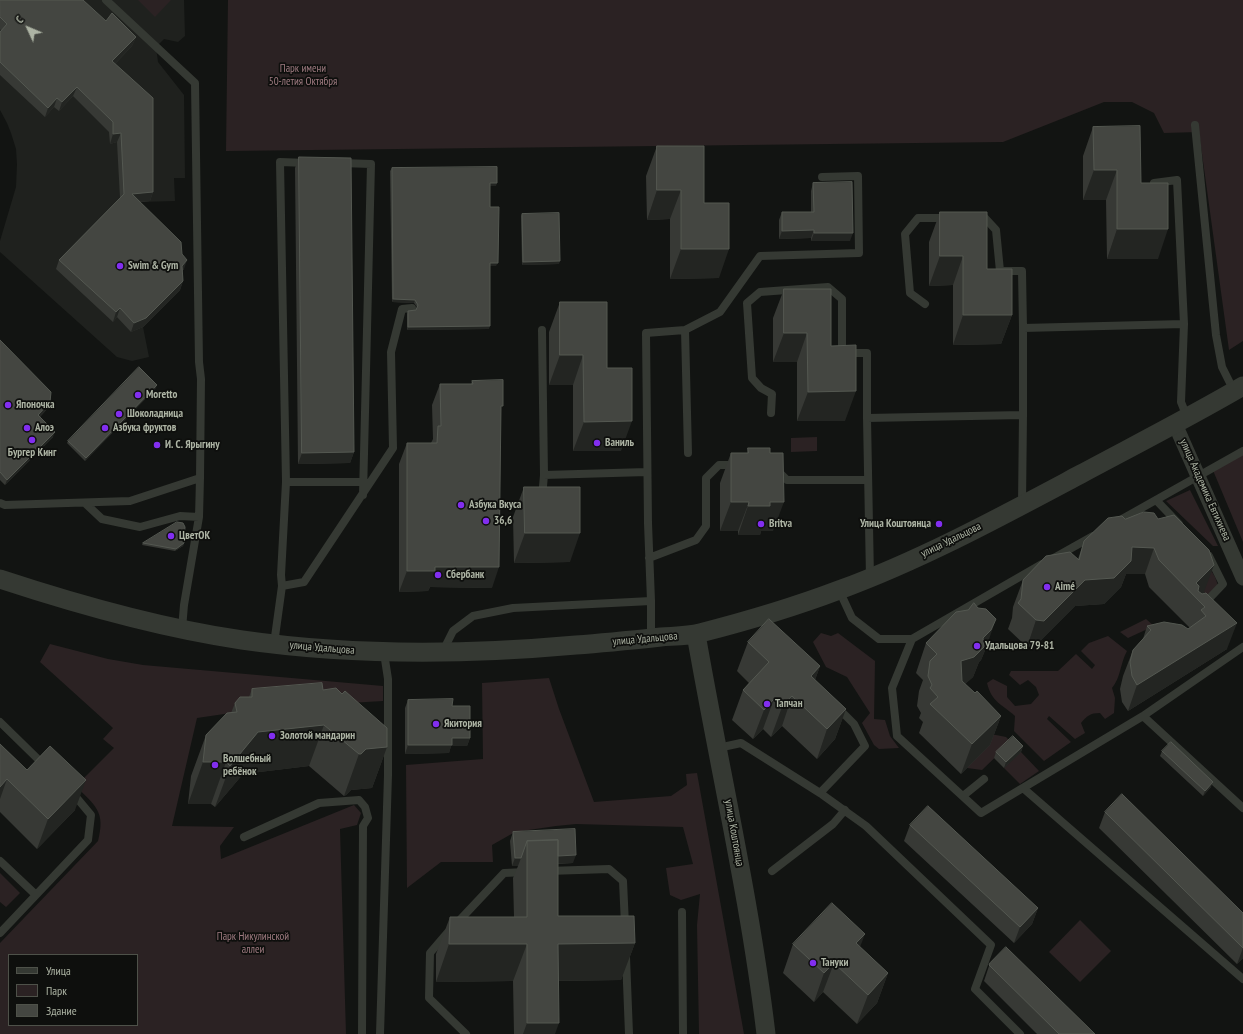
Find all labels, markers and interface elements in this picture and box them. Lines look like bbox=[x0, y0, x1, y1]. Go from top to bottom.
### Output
north arrow bbox=[8, 8, 48, 48]
text: С bbox=[13, 13, 26, 26]
park label: Парк имени 50-летия Октября bbox=[269, 62, 337, 88]
place label: Swim & Gym bbox=[128, 259, 178, 273]
marker: Swim & Gym bbox=[115, 261, 125, 271]
place label: Moretto bbox=[146, 388, 177, 402]
marker: Moretto bbox=[133, 390, 143, 400]
place label: Японочка bbox=[16, 398, 55, 412]
marker: Японочка bbox=[3, 400, 13, 410]
place label: Шоколадница bbox=[127, 407, 183, 421]
marker: Шоколадница bbox=[114, 409, 124, 419]
place label: Алоэ bbox=[35, 421, 54, 435]
place label: Азбука фруктов bbox=[113, 421, 176, 435]
marker: Алоэ bbox=[22, 423, 32, 433]
marker: Азбука фруктов bbox=[100, 423, 110, 433]
marker: Бургер Кинг bbox=[27, 435, 37, 445]
place label: Ваниль bbox=[605, 436, 634, 450]
street label: улица Академика Евтихиева bbox=[1177, 437, 1233, 543]
place label: И. С. Ярыгину bbox=[165, 438, 220, 452]
marker: Ваниль bbox=[592, 438, 602, 448]
marker: И. С. Ярыгину bbox=[152, 440, 162, 450]
place label: Бургер Кинг bbox=[8, 446, 56, 460]
place label: Азбука Вкуса bbox=[469, 498, 521, 512]
marker: Азбука Вкуса bbox=[456, 500, 466, 510]
place label: 36,6 bbox=[494, 514, 512, 528]
marker: 36,6 bbox=[481, 516, 491, 526]
place label: Britva bbox=[769, 517, 792, 531]
place label: Улица Коштоянца bbox=[860, 517, 931, 531]
marker: Britva bbox=[756, 519, 766, 529]
marker: Улица Коштоянца bbox=[934, 519, 944, 529]
street label: улица Удальцова bbox=[919, 520, 983, 560]
place label: ЦветОК bbox=[179, 529, 210, 543]
marker: ЦветОК bbox=[166, 531, 176, 541]
place label: Сбербанк bbox=[446, 568, 484, 582]
marker: Сбербанк bbox=[433, 570, 443, 580]
place label: Aimé bbox=[1055, 580, 1075, 594]
marker: Aimé bbox=[1042, 582, 1052, 592]
street label: улица Удальцова bbox=[612, 630, 678, 648]
street label: улица Удальцова bbox=[289, 639, 355, 657]
place label: Удальцова 79-81 bbox=[985, 639, 1054, 653]
marker: Удальцова 79-81 bbox=[972, 641, 982, 651]
place label: Тапчан bbox=[775, 697, 803, 711]
marker: Тапчан bbox=[762, 699, 772, 709]
place label: Якитория bbox=[444, 717, 482, 731]
marker: Якитория bbox=[431, 719, 441, 729]
place label: Золотой мандарин bbox=[280, 729, 355, 743]
marker: Золотой мандарин bbox=[267, 731, 277, 741]
place label: Волшебный ребёнок bbox=[223, 752, 271, 778]
marker: Волшебный ребёнок bbox=[210, 760, 220, 770]
street label: улица Коштоянца bbox=[722, 799, 746, 867]
park label: Парк Никулинской аллеи bbox=[217, 930, 289, 956]
legend bbox=[8, 954, 138, 1026]
place label: Тануки bbox=[821, 956, 848, 970]
marker: Тануки bbox=[808, 958, 818, 968]
text: Улица bbox=[46, 963, 71, 978]
text: Парк bbox=[46, 983, 67, 998]
text: Здание bbox=[46, 1003, 77, 1018]

